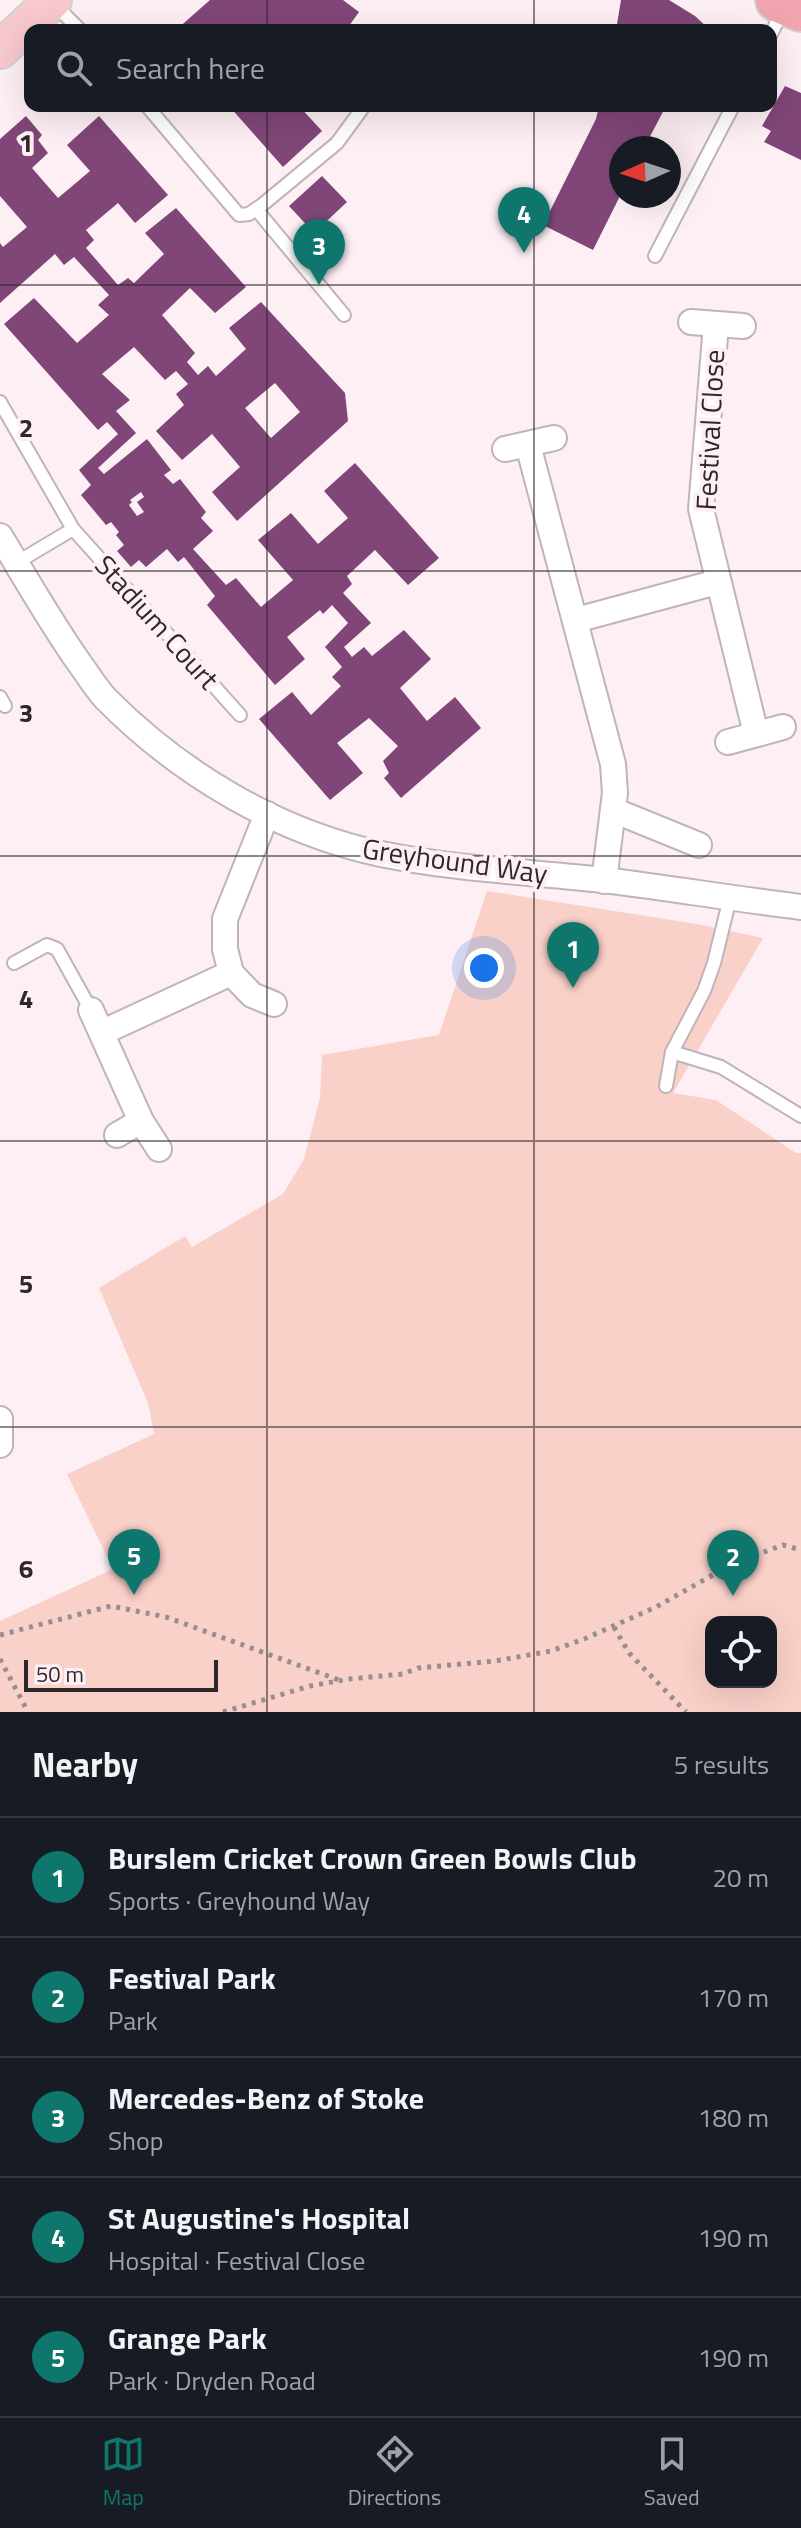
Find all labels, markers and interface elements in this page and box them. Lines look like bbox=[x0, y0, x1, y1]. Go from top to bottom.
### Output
search box bbox=[24, 24, 777, 112]
text: Search here bbox=[116, 45, 265, 91]
icon: search bbox=[52, 46, 96, 90]
text: 1 bbox=[19, 123, 33, 162]
north arrow bbox=[609, 136, 681, 208]
pin: 4 bbox=[498, 187, 550, 253]
pin: 3 bbox=[293, 219, 345, 285]
street label: Festival Close bbox=[684, 349, 735, 511]
text: 2 bbox=[19, 408, 33, 447]
street label: Stadium Court bbox=[85, 545, 230, 699]
text: 3 bbox=[19, 693, 33, 732]
street label: Greyhound Way bbox=[360, 826, 550, 895]
pin: 1 bbox=[547, 922, 599, 988]
your location bbox=[464, 948, 504, 988]
text: 4 bbox=[19, 979, 33, 1018]
text: 5 bbox=[19, 1264, 33, 1303]
pin: 5 bbox=[108, 1529, 160, 1595]
pin: 2 bbox=[707, 1530, 759, 1596]
text: 6 bbox=[19, 1549, 33, 1588]
map controls bbox=[705, 1616, 777, 1688]
button: locate bbox=[705, 1616, 777, 1688]
scale bar bbox=[24, 1656, 218, 1692]
text: 50 m bbox=[36, 1657, 84, 1691]
text: Nearby bbox=[32, 1738, 138, 1790]
text: 5 results bbox=[674, 1745, 769, 1784]
text: Burslem Cricket Crown Green Bowls Club bbox=[108, 1835, 637, 1881]
text: 1 bbox=[51, 1858, 65, 1897]
text: 20 m bbox=[712, 1858, 769, 1897]
text: Sports · Greyhound Way bbox=[108, 1881, 370, 1920]
text: Festival Park bbox=[108, 1955, 276, 2001]
text: 2 bbox=[51, 1978, 65, 2017]
text: 170 m bbox=[698, 1978, 769, 2017]
text: Park bbox=[108, 2001, 158, 2040]
text: Mercedes-Benz of Stoke bbox=[108, 2075, 424, 2121]
text: 3 bbox=[51, 2098, 65, 2137]
text: 180 m bbox=[698, 2098, 769, 2137]
text: Shop bbox=[108, 2121, 163, 2160]
text: St Augustine's Hospital bbox=[108, 2195, 410, 2241]
text: 4 bbox=[51, 2218, 65, 2257]
text: 190 m bbox=[698, 2218, 769, 2257]
text: Hospital · Festival Close bbox=[108, 2241, 365, 2280]
text: Grange Park bbox=[108, 2315, 267, 2361]
text: 5 bbox=[51, 2338, 65, 2377]
text: 190 m bbox=[698, 2338, 769, 2377]
text: Park · Dryden Road bbox=[108, 2361, 316, 2400]
tab: Map bbox=[101, 2432, 145, 2514]
tab: Directions bbox=[348, 2432, 441, 2514]
tab: Saved bbox=[644, 2432, 700, 2514]

